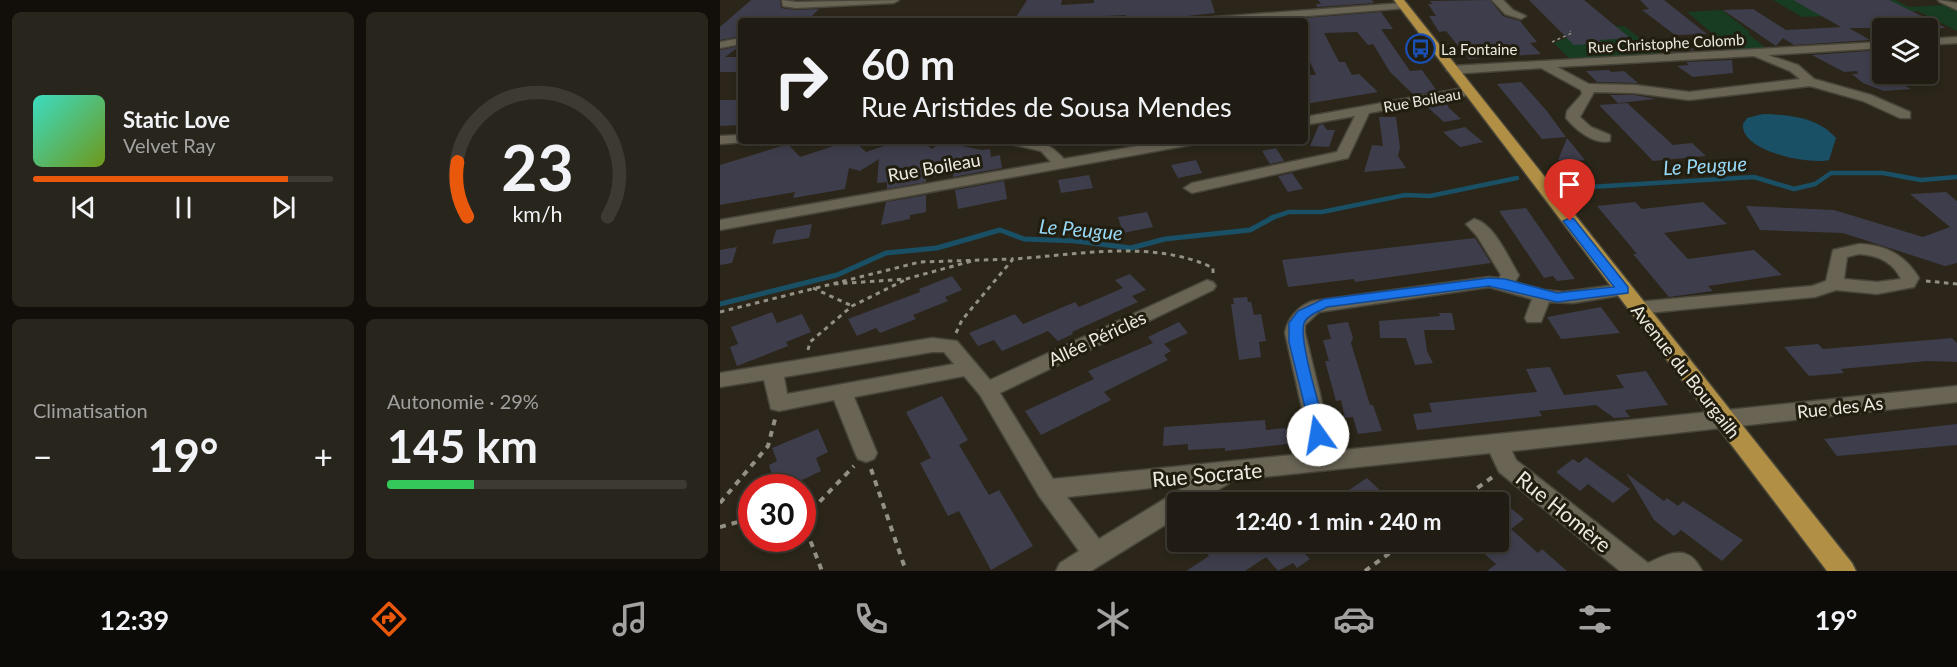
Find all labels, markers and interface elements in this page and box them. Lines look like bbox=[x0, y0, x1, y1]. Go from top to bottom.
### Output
map controls bbox=[1872, 18, 1938, 84]
button: layers bbox=[1872, 18, 1938, 84]
street label: Rue Christophe Colomb bbox=[1587, 30, 1745, 56]
bus stop icon: La Fontaine bbox=[1404, 33, 1436, 65]
text: 60 m bbox=[861, 39, 955, 89]
place label: La Fontaine bbox=[1441, 40, 1517, 58]
icon: right bbox=[762, 42, 840, 120]
street label: Rue Boileau bbox=[1382, 84, 1462, 116]
text: Rue Aristides de Sousa Mendes bbox=[861, 90, 1232, 123]
text: Static Love bbox=[123, 106, 230, 133]
text: 23 bbox=[501, 129, 573, 204]
text: Velvet Ray bbox=[123, 133, 216, 157]
street label: Rue Boileau bbox=[886, 148, 982, 186]
water label: Le Peugue bbox=[1663, 151, 1747, 179]
pin bbox=[1544, 159, 1595, 221]
icon: arrive bbox=[1553, 168, 1586, 201]
icon: previous bbox=[67, 191, 100, 224]
icon: pause bbox=[167, 191, 200, 224]
icon: next bbox=[267, 191, 300, 224]
text: km/h bbox=[512, 201, 562, 227]
water label: Le Peugue bbox=[1038, 213, 1124, 245]
street label: Avenue du Bourgailh bbox=[1627, 300, 1745, 442]
street label: Allée Périclès bbox=[1045, 306, 1149, 370]
text: Autonomie · 29% bbox=[387, 389, 539, 413]
street label: Rue des As bbox=[1796, 392, 1884, 422]
text: Climatisation bbox=[33, 398, 148, 422]
position arrow bbox=[1286, 403, 1350, 467]
text: 145 km bbox=[387, 419, 538, 473]
text: 19° bbox=[148, 428, 218, 482]
text: − bbox=[33, 436, 52, 476]
text: + bbox=[314, 436, 333, 476]
street label: Rue Socrate bbox=[1151, 457, 1263, 491]
street label: Rue Homère bbox=[1511, 465, 1617, 557]
speed limit sign: 30 bbox=[738, 474, 816, 552]
text: 12:40 · 1 min · 240 m bbox=[1235, 508, 1441, 535]
icon: directions bbox=[368, 598, 410, 640]
icon: music bbox=[609, 598, 651, 640]
icon: phone bbox=[850, 598, 892, 640]
icon: climate bbox=[1092, 598, 1134, 640]
icon: car bbox=[1333, 598, 1375, 640]
icon: filters bbox=[1574, 598, 1616, 640]
text: 12:39 bbox=[100, 603, 169, 636]
text: 19° bbox=[1815, 603, 1857, 636]

